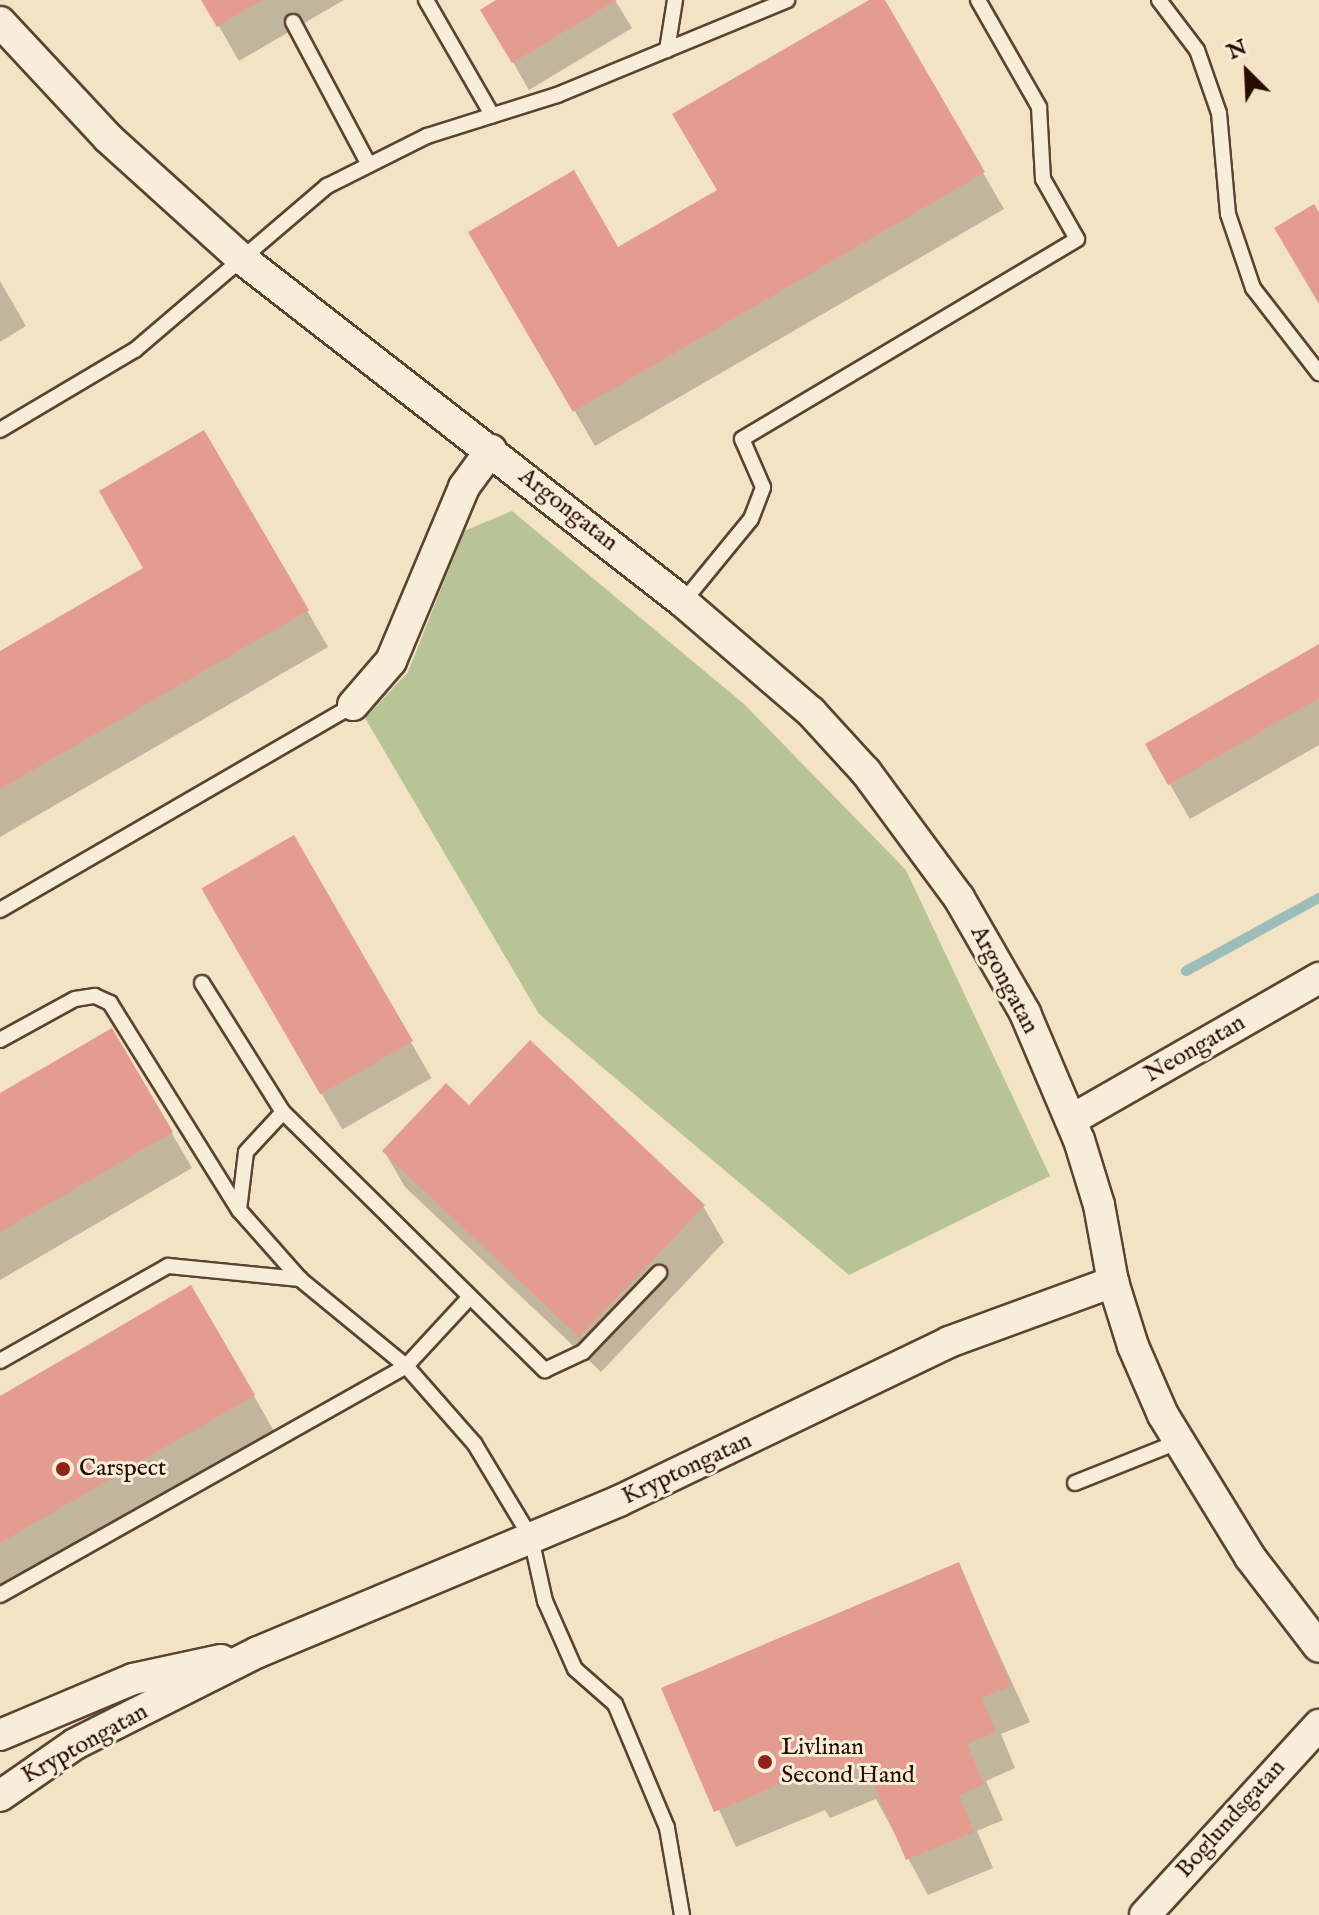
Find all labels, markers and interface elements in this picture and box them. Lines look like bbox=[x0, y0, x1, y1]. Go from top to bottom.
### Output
north arrow bbox=[1207, 32, 1287, 112]
text: N bbox=[1223, 33, 1252, 67]
street label: Argongatan bbox=[512, 462, 624, 558]
street label: Argongatan bbox=[963, 921, 1045, 1039]
street label: Neongatan bbox=[1139, 1009, 1251, 1089]
street label: Kryptongatan bbox=[618, 1426, 756, 1512]
place label: Carspect bbox=[79, 1455, 166, 1483]
marker: Carspect bbox=[54, 1460, 72, 1478]
street label: Kryptongatan bbox=[17, 1698, 153, 1790]
place label: Livlinan Second Hand bbox=[781, 1734, 915, 1790]
marker: Livlinan Second Hand bbox=[756, 1753, 774, 1771]
street label: Boglundsgatan bbox=[1170, 1754, 1292, 1884]

